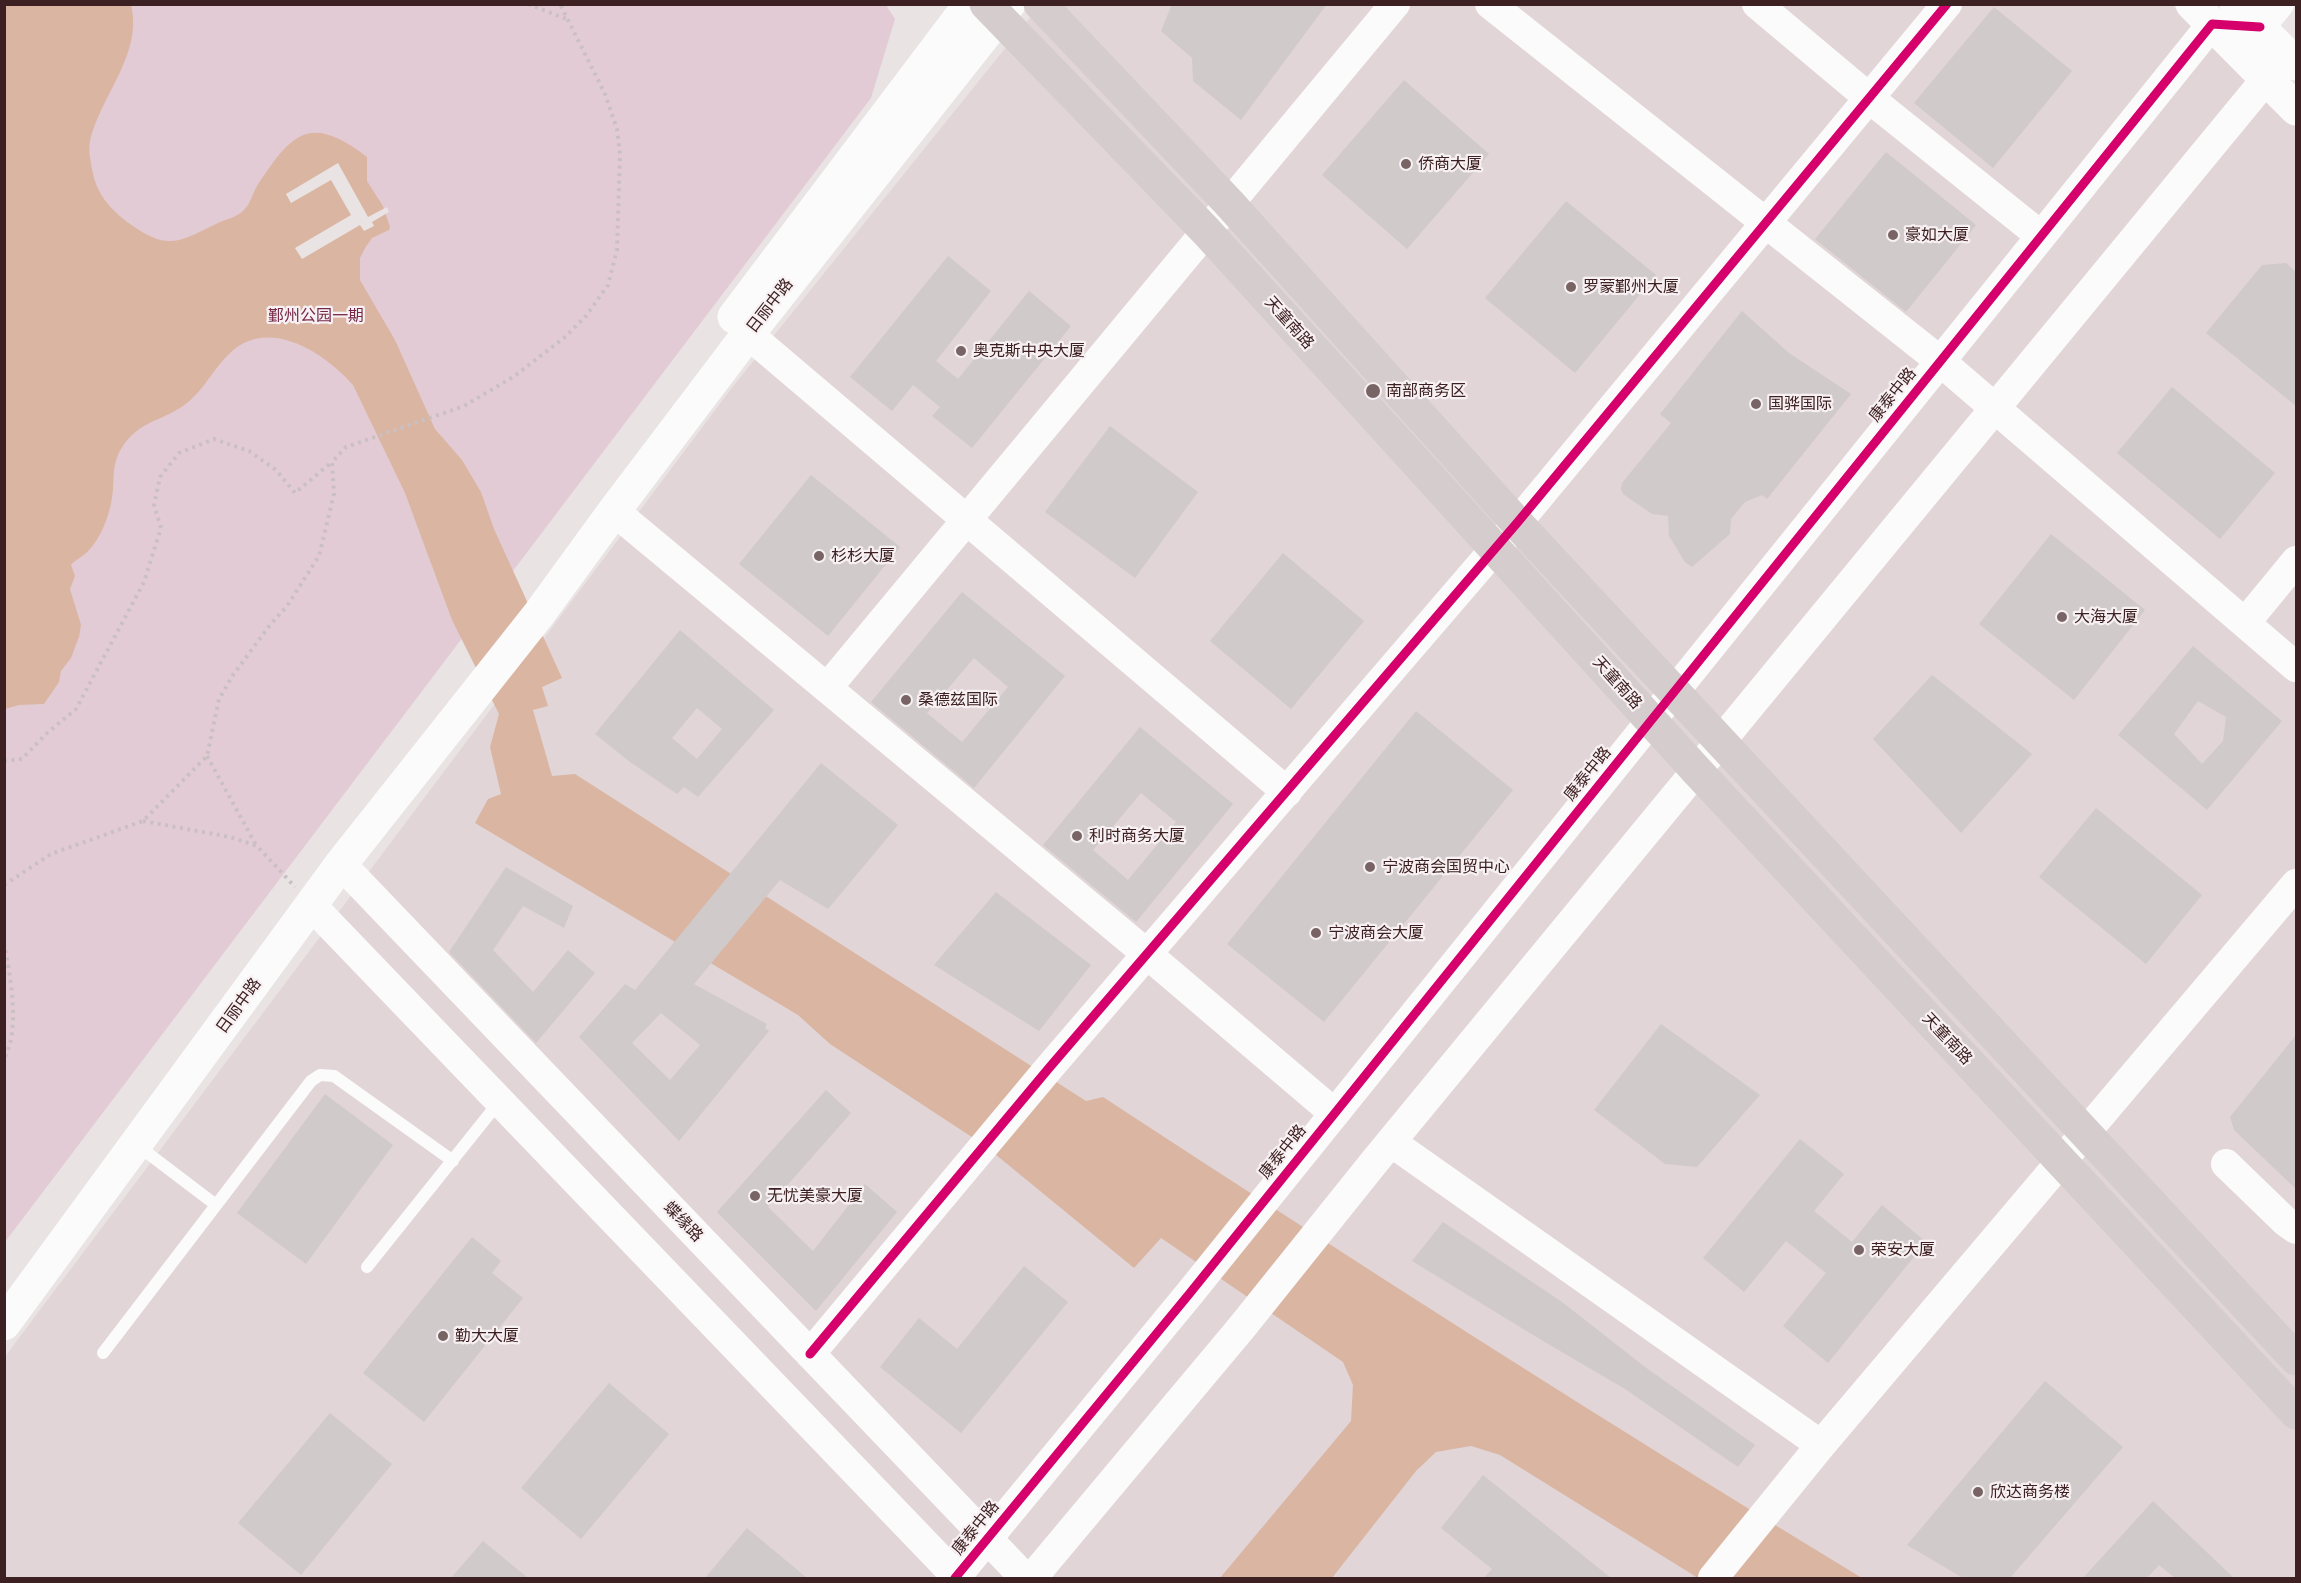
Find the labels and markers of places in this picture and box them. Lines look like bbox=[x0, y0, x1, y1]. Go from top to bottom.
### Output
place label: 侨商大厦 bbox=[1418, 154, 1482, 174]
marker: 侨商大厦 bbox=[1399, 157, 1413, 171]
place label: 豪如大厦 bbox=[1905, 225, 1969, 245]
marker: 豪如大厦 bbox=[1886, 228, 1900, 242]
place label: 罗蒙鄞州大厦 bbox=[1583, 277, 1679, 297]
marker: 罗蒙鄞州大厦 bbox=[1564, 280, 1578, 294]
place label: 奥克斯中央大厦 bbox=[973, 341, 1085, 361]
marker: 奥克斯中央大厦 bbox=[954, 344, 968, 358]
place label: 南部商务区 bbox=[1386, 381, 1466, 401]
marker: 南部商务区 bbox=[1364, 382, 1382, 400]
place label: 国骅国际 bbox=[1768, 394, 1832, 414]
marker: 国骅国际 bbox=[1749, 397, 1763, 411]
place label: 杉杉大厦 bbox=[831, 546, 895, 566]
marker: 杉杉大厦 bbox=[812, 549, 826, 563]
place label: 大海大厦 bbox=[2074, 607, 2138, 627]
marker: 大海大厦 bbox=[2055, 610, 2069, 624]
place label: 桑德兹国际 bbox=[918, 690, 998, 710]
marker: 桑德兹国际 bbox=[899, 693, 913, 707]
place label: 利时商务大厦 bbox=[1089, 826, 1185, 846]
marker: 利时商务大厦 bbox=[1070, 829, 1084, 843]
place label: 宁波商会国贸中心 bbox=[1382, 857, 1510, 877]
marker: 宁波商会国贸中心 bbox=[1363, 860, 1377, 874]
place label: 宁波商会大厦 bbox=[1328, 923, 1424, 943]
marker: 宁波商会大厦 bbox=[1309, 926, 1323, 940]
place label: 无忧美豪大厦 bbox=[767, 1186, 863, 1206]
marker: 无忧美豪大厦 bbox=[748, 1189, 762, 1203]
place label: 荣安大厦 bbox=[1871, 1240, 1935, 1260]
marker: 荣安大厦 bbox=[1852, 1243, 1866, 1257]
place label: 勤大大厦 bbox=[455, 1326, 519, 1346]
marker: 勤大大厦 bbox=[436, 1329, 450, 1343]
place label: 欣达商务楼 bbox=[1990, 1482, 2070, 1502]
marker: 欣达商务楼 bbox=[1971, 1485, 1985, 1499]

